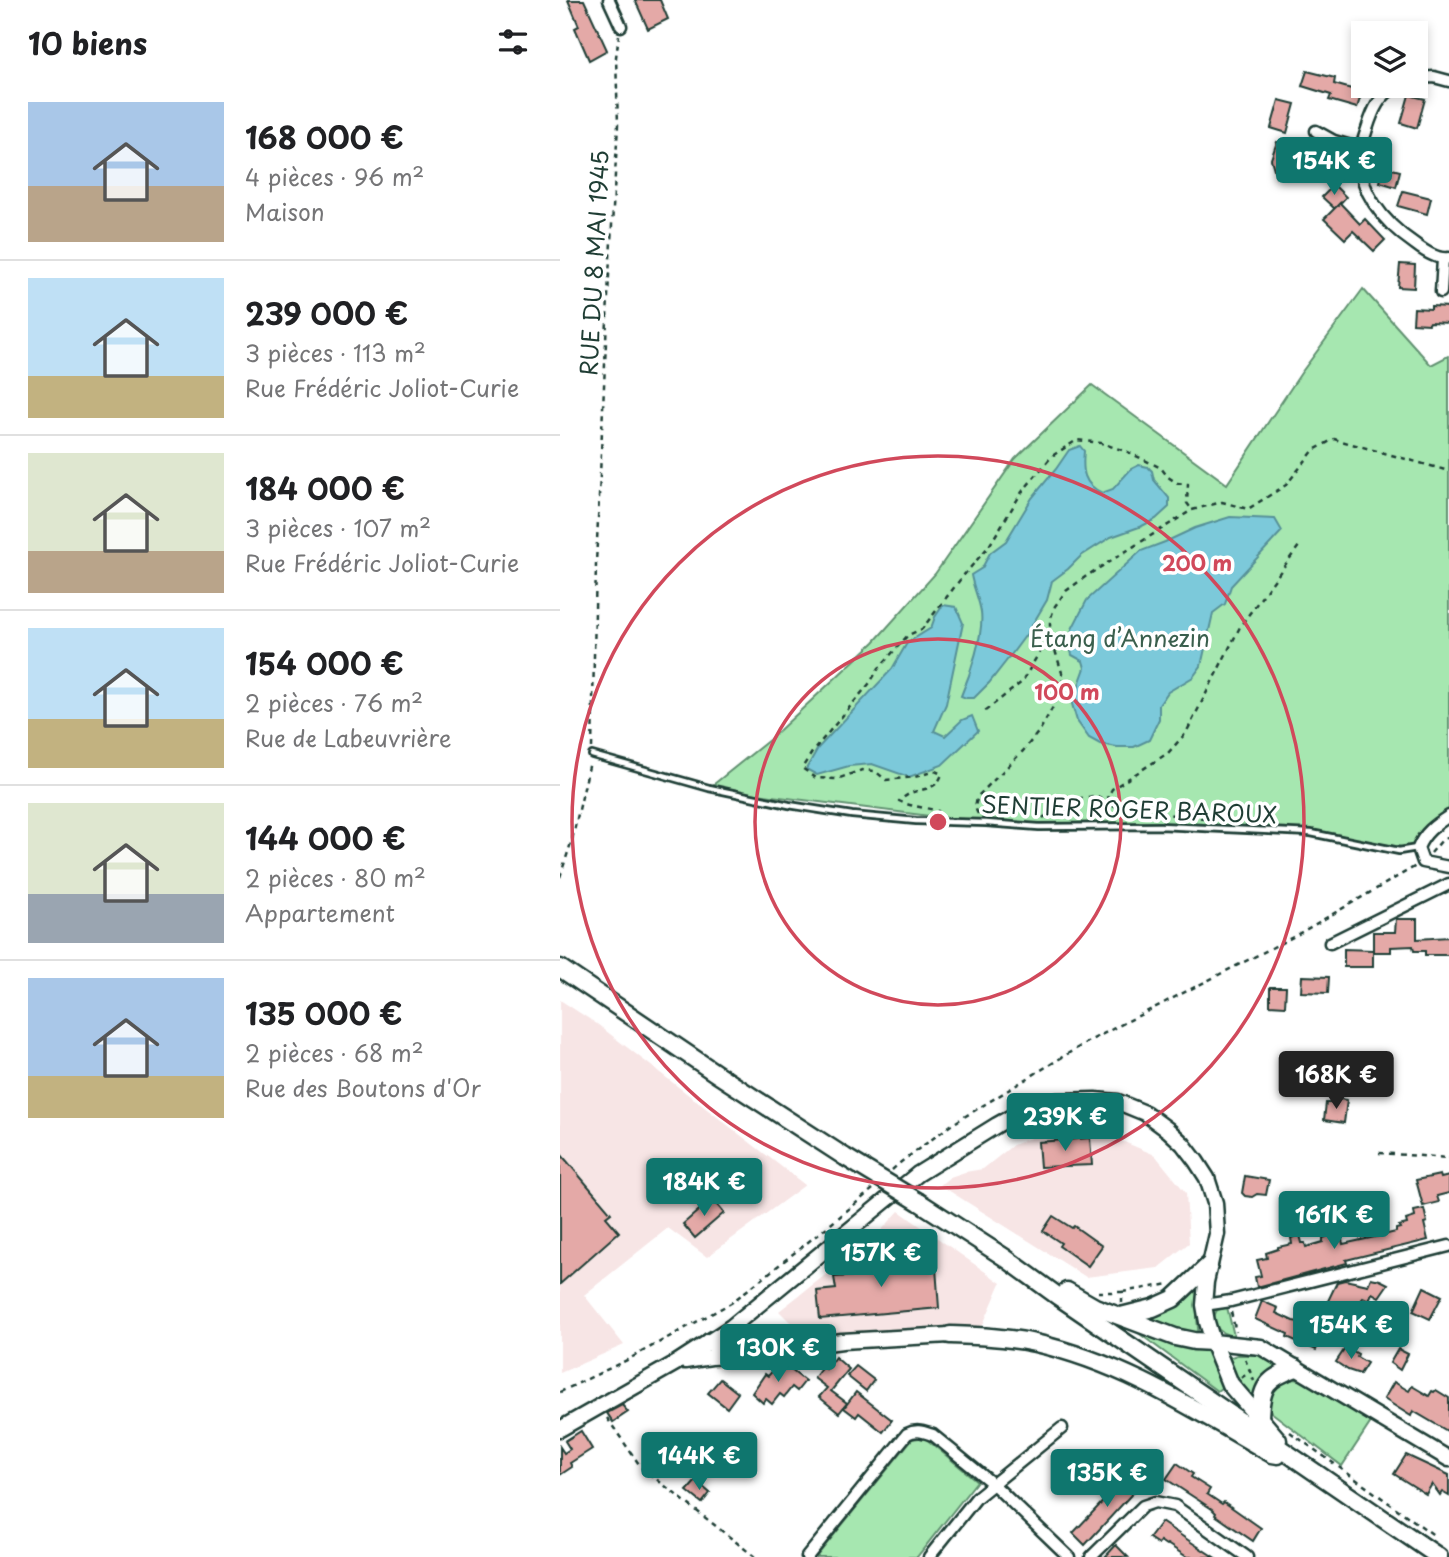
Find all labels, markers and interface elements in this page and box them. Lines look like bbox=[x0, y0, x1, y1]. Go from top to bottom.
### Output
text: 10 biens bbox=[28, 20, 147, 65]
map controls bbox=[1351, 21, 1428, 98]
button: layers bbox=[1351, 21, 1428, 98]
icon: filters bbox=[494, 23, 532, 61]
text: 168 000 € bbox=[245, 114, 404, 159]
icon: home bbox=[84, 130, 168, 214]
pin: 154K € bbox=[1277, 138, 1391, 197]
text: 154K € bbox=[1292, 142, 1376, 177]
street label: RUE DU 8 MAI 1945 bbox=[570, 149, 617, 377]
text: 4 pièces · 96 m² bbox=[245, 159, 424, 194]
text: Maison bbox=[245, 194, 325, 229]
text: 239 000 € bbox=[245, 290, 408, 335]
icon: home bbox=[84, 306, 168, 390]
text: 3 pièces · 113 m² bbox=[245, 335, 426, 370]
text: Rue Frédéric Joliot-Curie bbox=[245, 370, 519, 405]
text: 184 000 € bbox=[245, 465, 405, 510]
icon: home bbox=[84, 481, 168, 565]
text: 3 pièces · 107 m² bbox=[245, 510, 431, 545]
text: Rue Frédéric Joliot-Curie bbox=[245, 545, 519, 580]
text: 200 m bbox=[1162, 546, 1232, 578]
park label: Étang d’Annezin bbox=[1030, 620, 1210, 655]
text: 154 000 € bbox=[245, 640, 404, 685]
icon: home bbox=[84, 656, 168, 740]
text: 100 m bbox=[1034, 675, 1100, 707]
text: 2 pièces · 76 m² bbox=[245, 685, 423, 720]
text: Rue de Labeuvrière bbox=[245, 720, 452, 755]
street label: SENTIER ROGER BAROUX bbox=[981, 786, 1277, 831]
centre of rings bbox=[926, 810, 950, 834]
text: 144 000 € bbox=[245, 815, 406, 860]
icon: home bbox=[84, 831, 168, 915]
text: 2 pièces · 80 m² bbox=[245, 860, 426, 895]
text: Appartement bbox=[245, 895, 395, 930]
text: 135 000 € bbox=[245, 990, 403, 1035]
icon: home bbox=[84, 1006, 168, 1090]
text: 2 pièces · 68 m² bbox=[245, 1035, 424, 1070]
pin: 168K € bbox=[1279, 1052, 1393, 1111]
text: 168K € bbox=[1295, 1056, 1377, 1091]
text: Rue des Boutons d'Or bbox=[245, 1070, 481, 1105]
pin: 239K € bbox=[1008, 1094, 1122, 1153]
text: 239K € bbox=[1023, 1098, 1107, 1133]
pin: 184K € bbox=[647, 1158, 761, 1218]
text: 184K € bbox=[662, 1163, 746, 1198]
pin: 161K € bbox=[1277, 1192, 1391, 1251]
text: 161K € bbox=[1295, 1196, 1373, 1231]
pin: 157K € bbox=[824, 1230, 938, 1289]
text: 157K € bbox=[840, 1234, 922, 1269]
pin: 154K € bbox=[1294, 1302, 1408, 1361]
text: 154K € bbox=[1309, 1306, 1393, 1341]
pin: 130K € bbox=[721, 1324, 835, 1384]
text: 130K € bbox=[736, 1329, 820, 1364]
pin: 144K € bbox=[642, 1432, 756, 1492]
text: 144K € bbox=[657, 1437, 741, 1472]
pin: 135K € bbox=[1050, 1450, 1164, 1509]
text: 135K € bbox=[1067, 1454, 1147, 1489]

